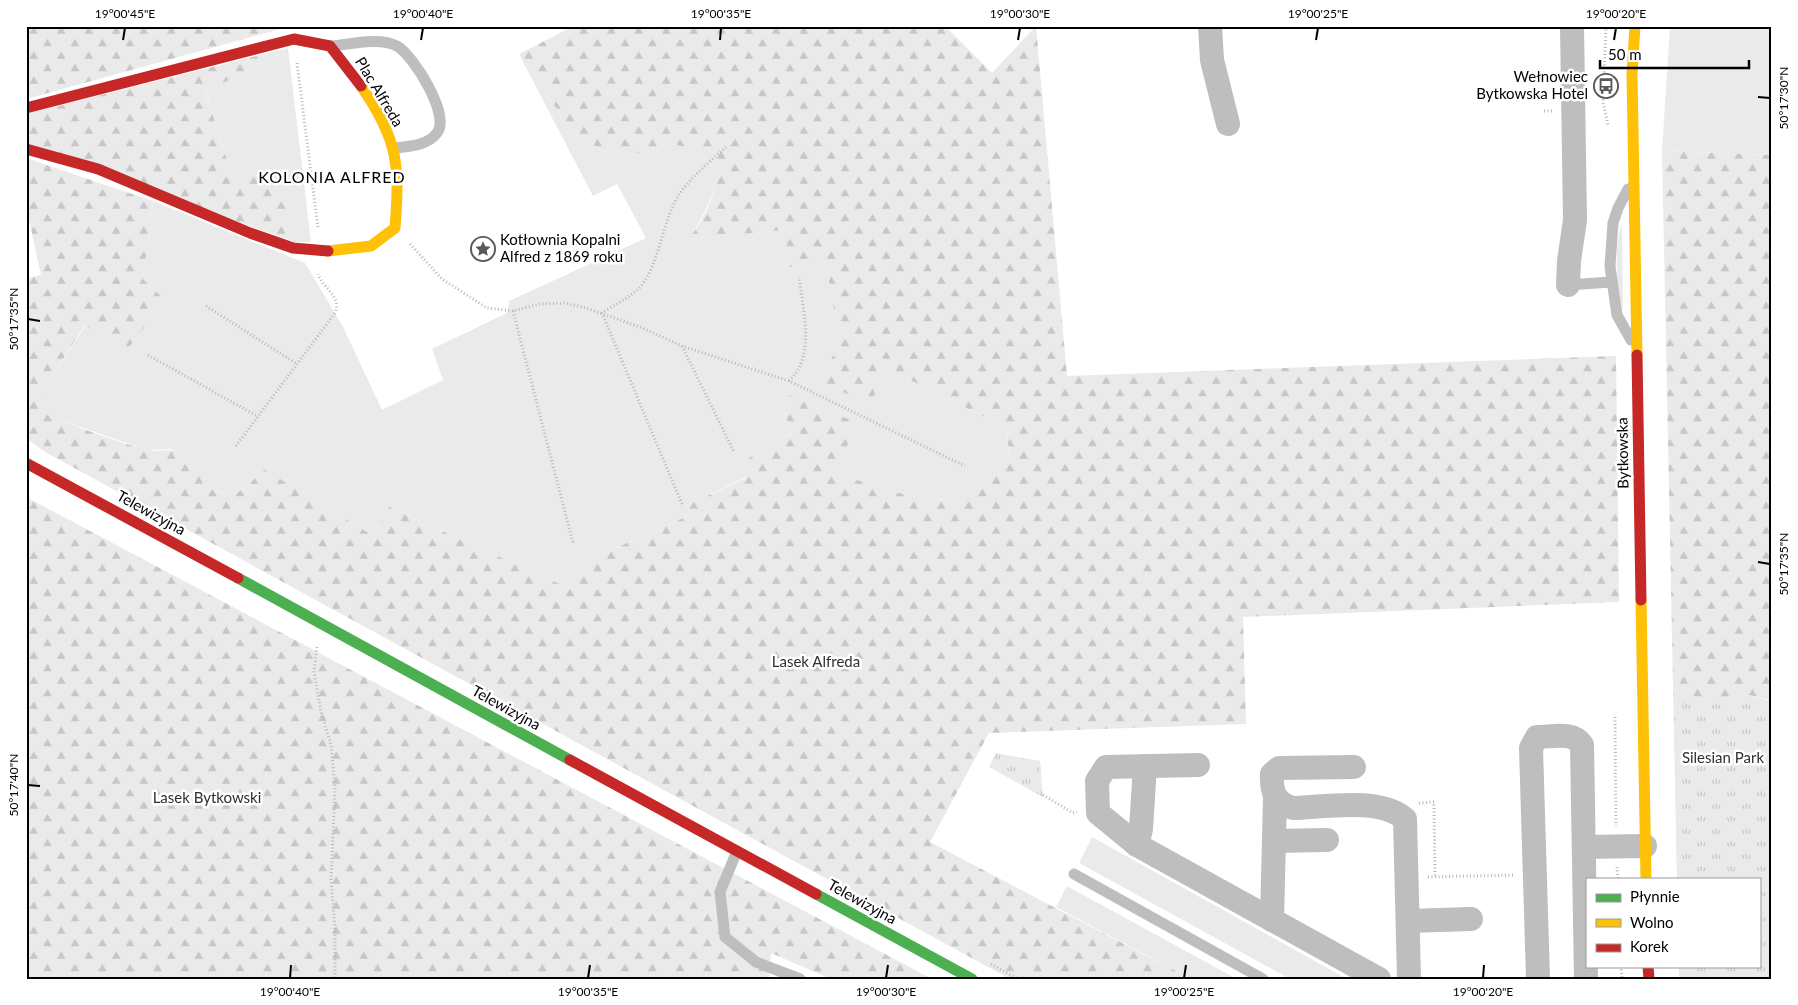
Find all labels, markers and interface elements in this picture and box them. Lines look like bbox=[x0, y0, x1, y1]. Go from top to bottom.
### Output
text: 19°00'45"E bbox=[95, 6, 155, 21]
text: 19°00'40"E bbox=[393, 6, 453, 21]
text: 19°00'35"E bbox=[691, 6, 751, 21]
text: 19°00'30"E bbox=[990, 6, 1050, 21]
text: 19°00'25"E bbox=[1288, 6, 1348, 21]
text: 19°00'20"E bbox=[1586, 6, 1646, 21]
scale bar bbox=[1600, 38, 1749, 70]
text: 50 m bbox=[1608, 45, 1642, 63]
street label: Plac Alfreda bbox=[352, 53, 408, 130]
place label: Wełnowiec Bytkowska Hotel bbox=[1476, 67, 1588, 102]
text: 50°17'30"N bbox=[1776, 67, 1791, 129]
bus stop icon: Wełnowiec Bytkowska Hotel bbox=[1593, 73, 1619, 99]
district label: KOLONIA ALFRED bbox=[258, 167, 406, 186]
place label: Kotłownia Kopalni Alfred z 1869 roku bbox=[500, 230, 623, 265]
place icon: Kotłownia Kopalni Alfred z 1869 roku bbox=[470, 236, 496, 262]
text: 50°17'35"N bbox=[6, 288, 21, 350]
street label: Bytkowska bbox=[1612, 417, 1632, 489]
street label: Telewizyjna bbox=[114, 486, 189, 538]
text: 50°17'35"N bbox=[1776, 533, 1791, 595]
park label: Lasek Alfreda bbox=[772, 652, 860, 670]
street label: Telewizyjna bbox=[469, 681, 544, 733]
park label: Silesian Park bbox=[1682, 748, 1764, 766]
text: 50°17'40"N bbox=[6, 754, 21, 816]
park label: Lasek Bytkowski bbox=[153, 788, 261, 806]
street label: Telewizyjna bbox=[825, 875, 900, 927]
legend bbox=[1586, 878, 1760, 968]
text: Płynnie bbox=[1630, 887, 1680, 905]
text: Wolno bbox=[1630, 913, 1674, 931]
text: Korek bbox=[1630, 937, 1669, 955]
text: 19°00'40"E bbox=[260, 984, 320, 999]
text: 19°00'35"E bbox=[558, 984, 618, 999]
text: 19°00'30"E bbox=[856, 984, 916, 999]
text: 19°00'25"E bbox=[1154, 984, 1214, 999]
text: 19°00'20"E bbox=[1453, 984, 1513, 999]

